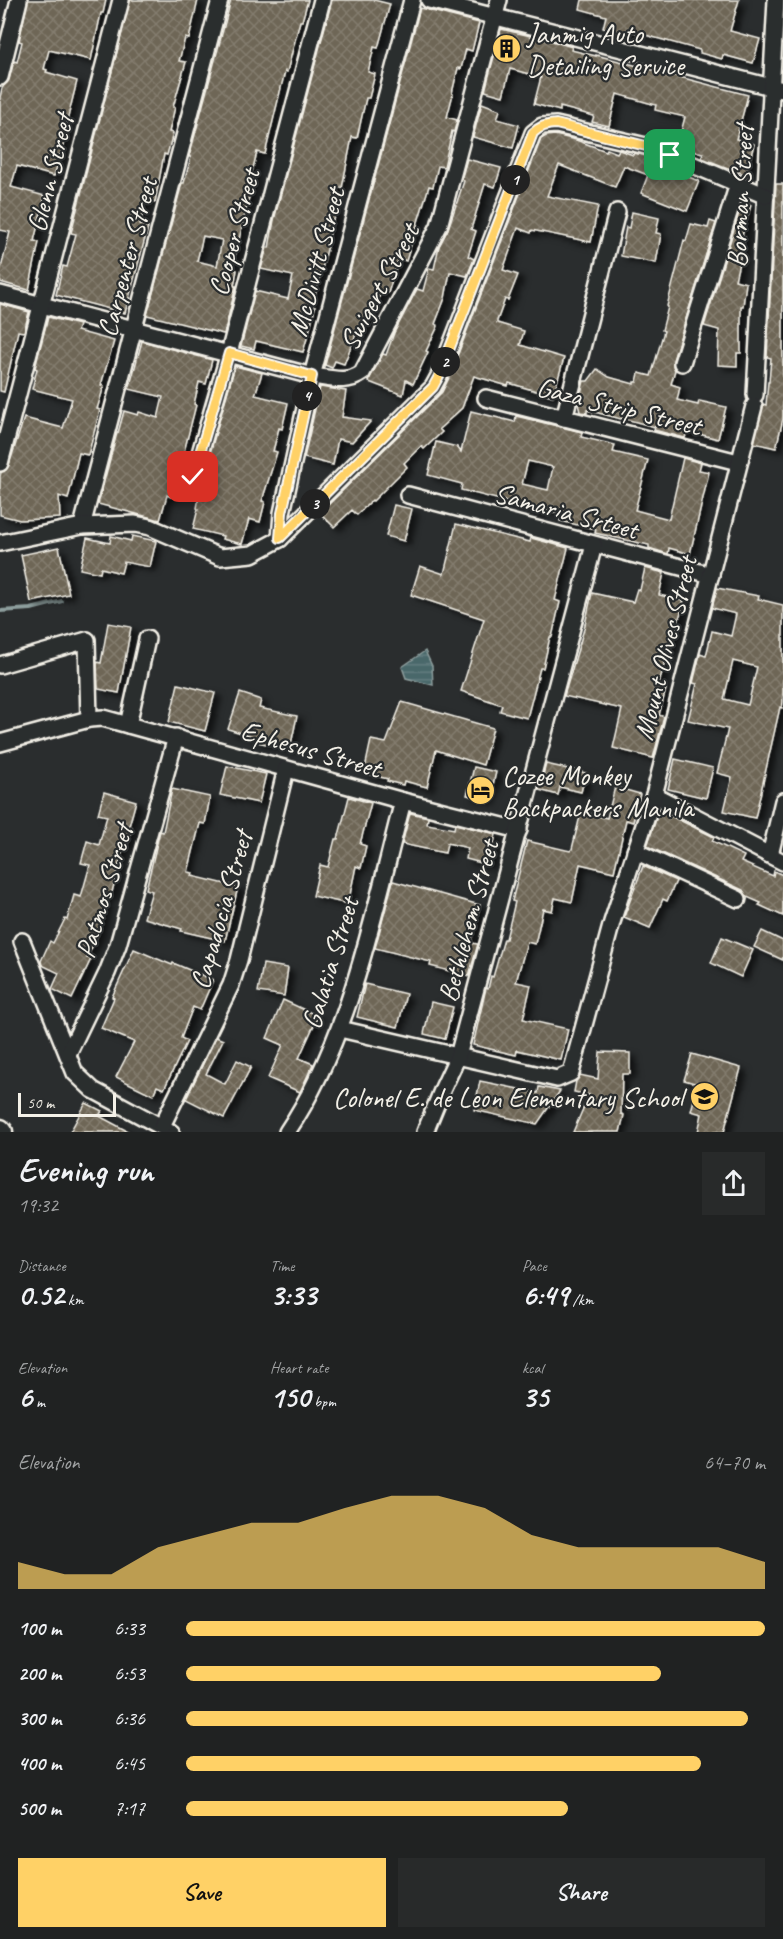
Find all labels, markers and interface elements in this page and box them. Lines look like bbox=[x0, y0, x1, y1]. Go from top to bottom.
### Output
place label: Janmig Auto Detailing Service bbox=[525, 16, 686, 83]
building icon: Janmig Auto Detailing Service bbox=[490, 33, 522, 65]
street label: Glenn Street bbox=[18, 107, 82, 236]
street label: Borman Street bbox=[719, 120, 761, 268]
pin bbox=[644, 129, 695, 180]
icon: arrive bbox=[653, 138, 686, 171]
street label: Cooper Street bbox=[200, 162, 268, 299]
pin: 1 bbox=[500, 165, 530, 195]
text: 1 bbox=[511, 170, 519, 190]
street label: Carpenter Street bbox=[89, 171, 166, 340]
street label: McDivitt Street bbox=[279, 182, 353, 340]
street label: Swigert Street bbox=[331, 215, 428, 356]
pin: 2 bbox=[430, 347, 460, 377]
text: 2 bbox=[441, 352, 449, 372]
street label: Gaza Strip Street bbox=[533, 369, 707, 444]
pin: 4 bbox=[292, 381, 322, 411]
text: 4 bbox=[303, 386, 311, 406]
pin bbox=[167, 451, 218, 502]
icon: check bbox=[176, 460, 209, 493]
street label: Samaria Srteet bbox=[490, 475, 644, 548]
pin: 3 bbox=[300, 489, 330, 519]
text: 3 bbox=[311, 494, 319, 514]
street label: Mount Olives Street bbox=[625, 550, 705, 743]
street label: Ephesus Street bbox=[237, 712, 388, 786]
place label: Cozee Monkey Backpackers Manila bbox=[502, 758, 695, 825]
hotel icon: Cozee Monkey Backpackers Manila bbox=[465, 775, 497, 807]
street label: Patmos Street bbox=[67, 816, 142, 962]
street label: Capadocia Street bbox=[182, 823, 261, 993]
street label: Bethlehem Street bbox=[430, 834, 507, 1006]
street label: Galatia Street bbox=[293, 890, 367, 1033]
place label: Colonel E. de Leon Elementary School bbox=[333, 1080, 688, 1115]
school or university icon: Colonel E. de Leon Elementary School bbox=[688, 1081, 720, 1113]
scale bar bbox=[18, 1090, 116, 1118]
text: 50 m bbox=[27, 1093, 54, 1113]
text: Evening run bbox=[18, 1149, 153, 1191]
button: share bbox=[702, 1152, 765, 1215]
text: 19:32 bbox=[18, 1193, 58, 1218]
text: Distance bbox=[18, 1256, 66, 1276]
text: Time bbox=[270, 1256, 294, 1276]
text: Pace bbox=[522, 1256, 547, 1276]
text: 0.52 bbox=[18, 1276, 64, 1314]
text: 3:33 bbox=[270, 1276, 316, 1314]
text: 6:49 bbox=[522, 1276, 569, 1314]
text: km bbox=[64, 1290, 83, 1310]
text: /km bbox=[569, 1290, 594, 1310]
text: Elevation bbox=[18, 1358, 67, 1378]
text: Heart rate bbox=[270, 1358, 328, 1378]
text: kcal bbox=[522, 1358, 543, 1378]
text: 6 bbox=[18, 1378, 32, 1416]
text: 150 bbox=[270, 1378, 310, 1416]
text: 35 bbox=[522, 1378, 549, 1416]
text: m bbox=[32, 1392, 45, 1412]
text: bpm bbox=[310, 1392, 336, 1412]
text: Elevation bbox=[18, 1450, 80, 1475]
text: 64–70 m bbox=[704, 1450, 765, 1475]
text: 100 m bbox=[18, 1616, 61, 1641]
text: 6:33 bbox=[114, 1616, 145, 1641]
text: 200 m bbox=[18, 1661, 61, 1686]
text: 6:53 bbox=[114, 1661, 145, 1686]
text: 300 m bbox=[18, 1706, 61, 1731]
text: 6:36 bbox=[114, 1706, 145, 1731]
text: 400 m bbox=[18, 1751, 61, 1776]
text: 6:45 bbox=[114, 1751, 145, 1776]
text: 500 m bbox=[18, 1796, 61, 1821]
text: 7:17 bbox=[114, 1796, 145, 1821]
button: Save bbox=[18, 1858, 386, 1927]
button: Share bbox=[398, 1858, 765, 1927]

